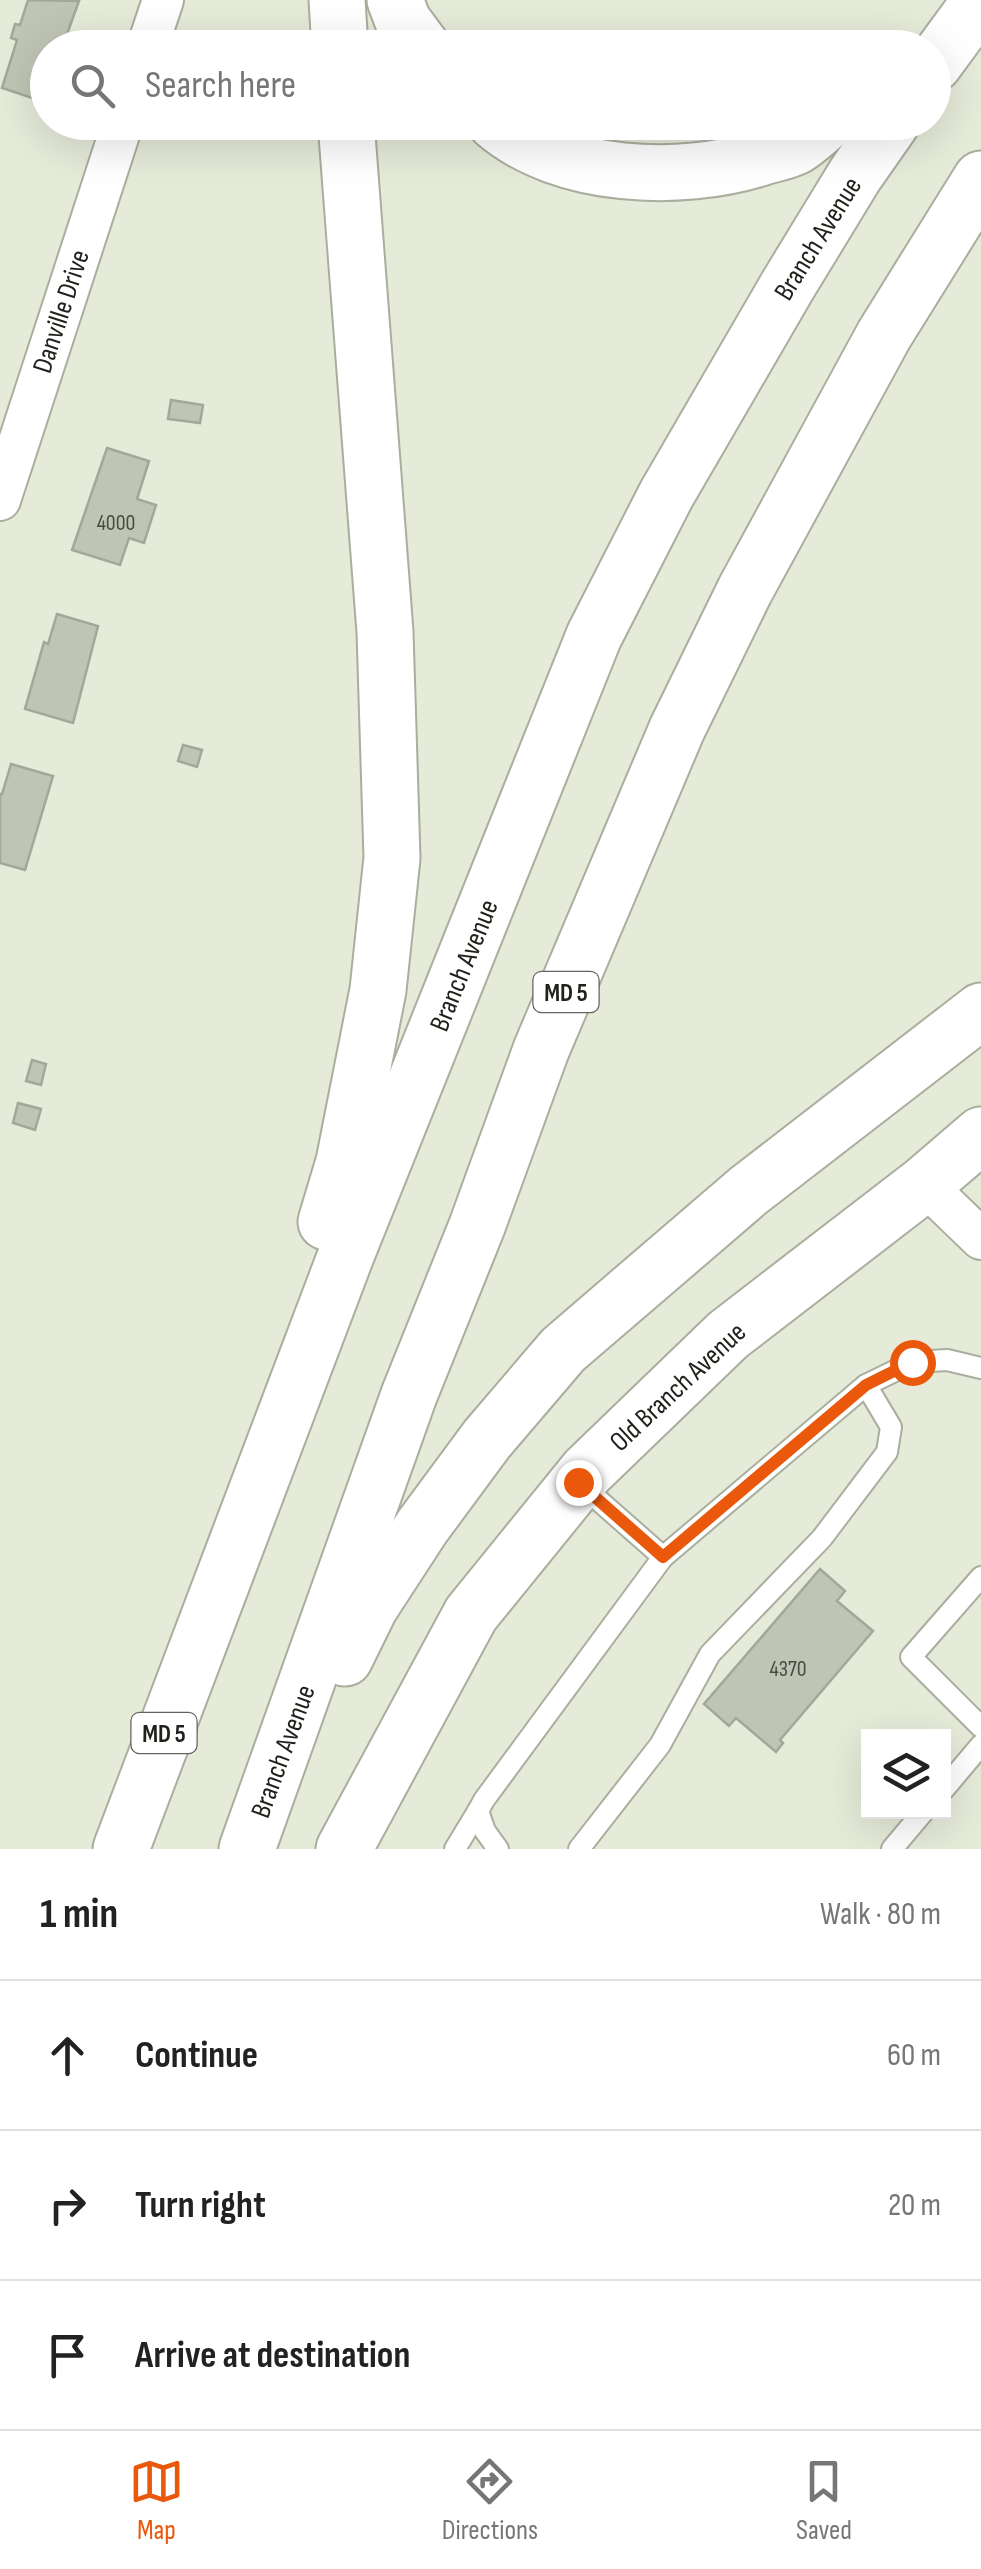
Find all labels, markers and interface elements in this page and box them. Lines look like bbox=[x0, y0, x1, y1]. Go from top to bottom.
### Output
search box bbox=[30, 30, 951, 140]
icon: search bbox=[65, 58, 120, 113]
text: Search here bbox=[145, 63, 296, 108]
street label: Branch Avenue bbox=[767, 171, 869, 306]
street label: Danville Drive bbox=[26, 246, 97, 377]
house number: 4000 bbox=[97, 510, 135, 537]
street label: Branch Avenue bbox=[423, 895, 506, 1036]
road number: MD 5 bbox=[534, 972, 598, 1012]
street label: Old Branch Avenue bbox=[603, 1316, 753, 1459]
route start bbox=[890, 1340, 936, 1386]
route end bbox=[556, 1460, 602, 1506]
house number: 4370 bbox=[769, 1656, 807, 1683]
street label: Branch Avenue bbox=[244, 1681, 323, 1822]
road number: MD 5 bbox=[132, 1713, 196, 1753]
map controls bbox=[861, 1729, 951, 1819]
button: layers bbox=[861, 1729, 951, 1819]
text: 1 min bbox=[40, 1889, 118, 1940]
text: Walk · 80 m bbox=[820, 1895, 941, 1934]
icon: ahead bbox=[40, 2028, 95, 2083]
text: Continue bbox=[135, 2033, 258, 2078]
text: 60 m bbox=[887, 2036, 941, 2075]
icon: right bbox=[40, 2178, 95, 2233]
text: Turn right bbox=[135, 2183, 266, 2228]
text: 20 m bbox=[888, 2186, 941, 2225]
icon: arrive bbox=[40, 2328, 95, 2383]
text: Arrive at destination bbox=[135, 2333, 410, 2378]
tab: Map bbox=[129, 2454, 184, 2547]
tab: Directions bbox=[442, 2454, 538, 2547]
tab: Saved bbox=[796, 2454, 852, 2547]

